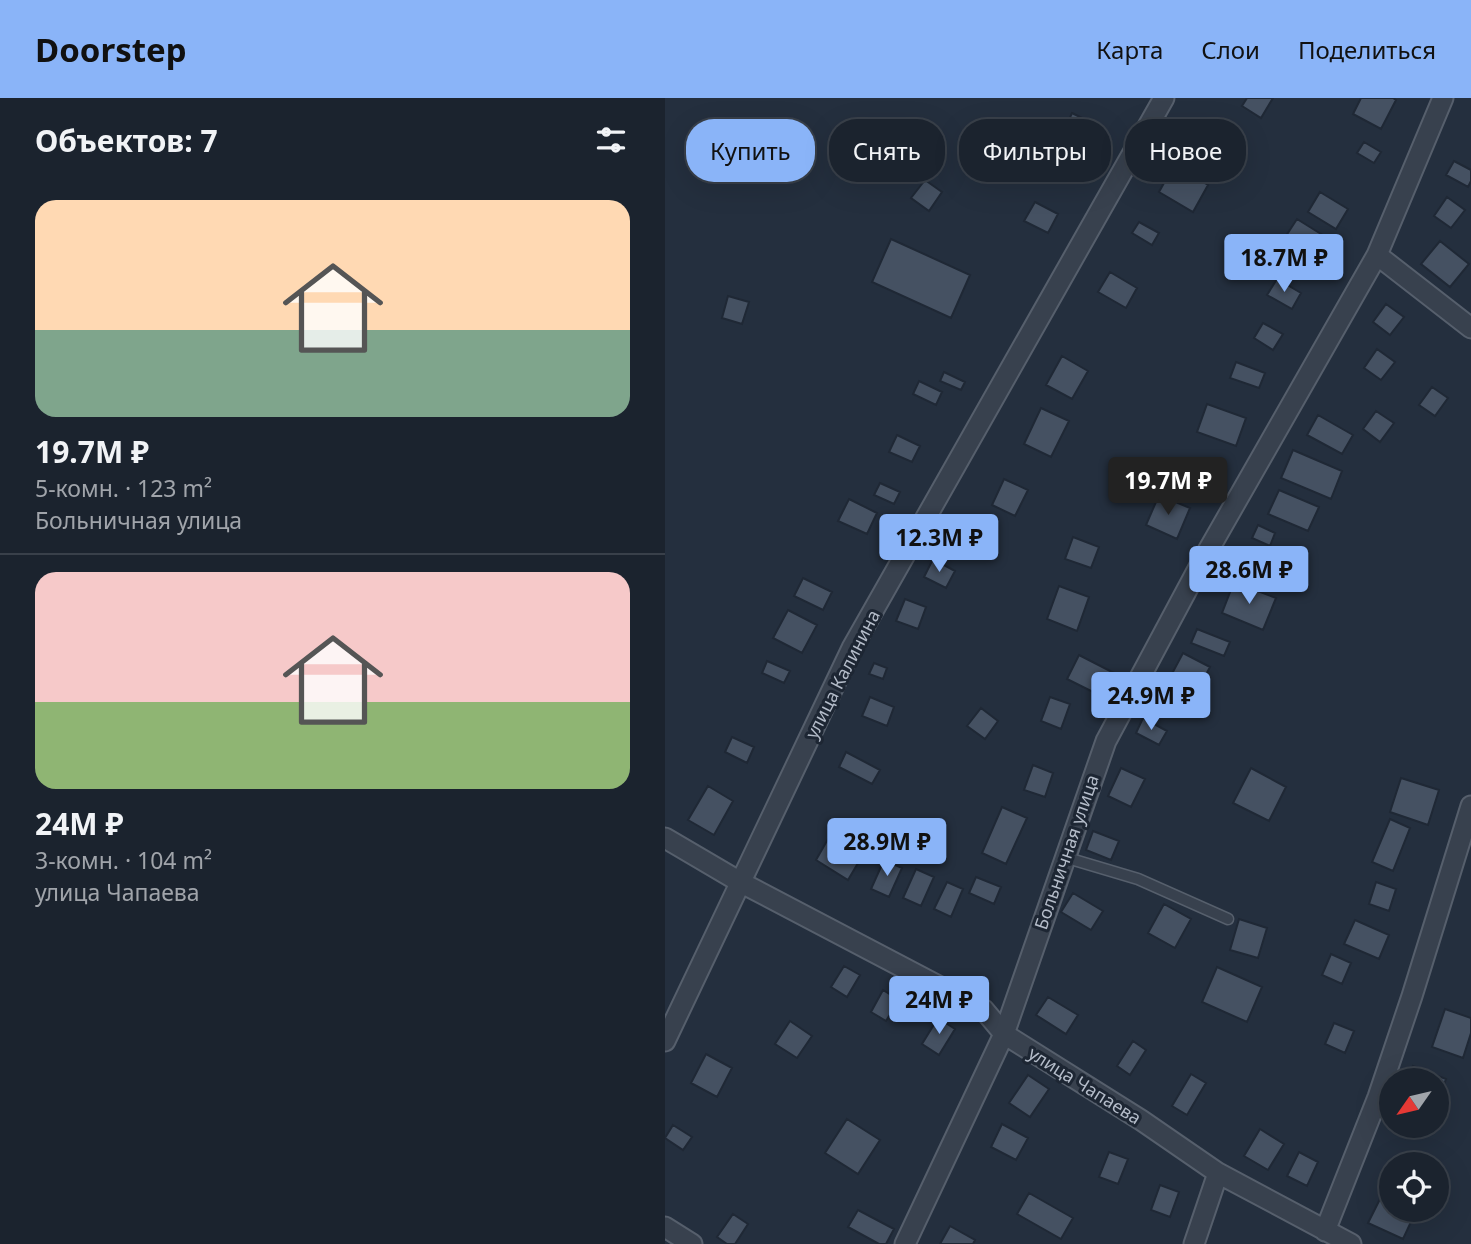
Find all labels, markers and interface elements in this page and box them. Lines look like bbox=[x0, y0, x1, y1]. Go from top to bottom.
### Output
text: Doorstep bbox=[35, 27, 187, 72]
text: Карта bbox=[1096, 33, 1163, 66]
text: Слои bbox=[1201, 33, 1260, 66]
text: Поделиться bbox=[1298, 33, 1436, 66]
chip: Купить bbox=[686, 119, 815, 182]
chip: Снять bbox=[829, 119, 945, 182]
chip: Фильтры bbox=[959, 119, 1111, 182]
chip: Новое bbox=[1125, 119, 1246, 182]
text: Объектов: 7 bbox=[35, 120, 218, 161]
icon: filters bbox=[592, 121, 630, 159]
pin: 18.7M ₽ bbox=[1219, 234, 1349, 294]
text: 18.7M ₽ bbox=[1240, 241, 1328, 273]
icon: home bbox=[270, 245, 396, 371]
text: 19.7M ₽ bbox=[35, 431, 149, 472]
pin: 19.7M ₽ bbox=[1103, 458, 1233, 517]
text: 19.7M ₽ bbox=[1124, 464, 1212, 496]
text: 5-комн. · 123 m² bbox=[35, 472, 212, 504]
text: Больничная улица bbox=[35, 504, 242, 536]
pin: 12.3M ₽ bbox=[874, 514, 1004, 574]
text: 12.3M ₽ bbox=[895, 521, 983, 553]
pin: 28.6M ₽ bbox=[1184, 546, 1314, 606]
text: 28.6M ₽ bbox=[1205, 553, 1293, 585]
street label: улица Калинина bbox=[799, 605, 885, 743]
icon: home bbox=[270, 617, 396, 743]
pin: 24.9M ₽ bbox=[1086, 672, 1216, 732]
text: 24.9M ₽ bbox=[1107, 679, 1195, 711]
street label: Больничная улица bbox=[1028, 771, 1104, 933]
text: 24M ₽ bbox=[35, 803, 123, 844]
pin: 28.9M ₽ bbox=[822, 818, 952, 878]
text: 28.9M ₽ bbox=[843, 825, 931, 857]
text: 3-комн. · 104 m² bbox=[35, 844, 212, 876]
text: улица Чапаева bbox=[35, 876, 200, 908]
pin: 24M ₽ bbox=[890, 976, 988, 1036]
text: 24M ₽ bbox=[905, 983, 973, 1015]
street label: улица Чапаева bbox=[1024, 1041, 1146, 1129]
north arrow bbox=[1379, 1068, 1449, 1138]
map controls bbox=[1379, 1068, 1449, 1222]
button: locate bbox=[1379, 1152, 1449, 1222]

